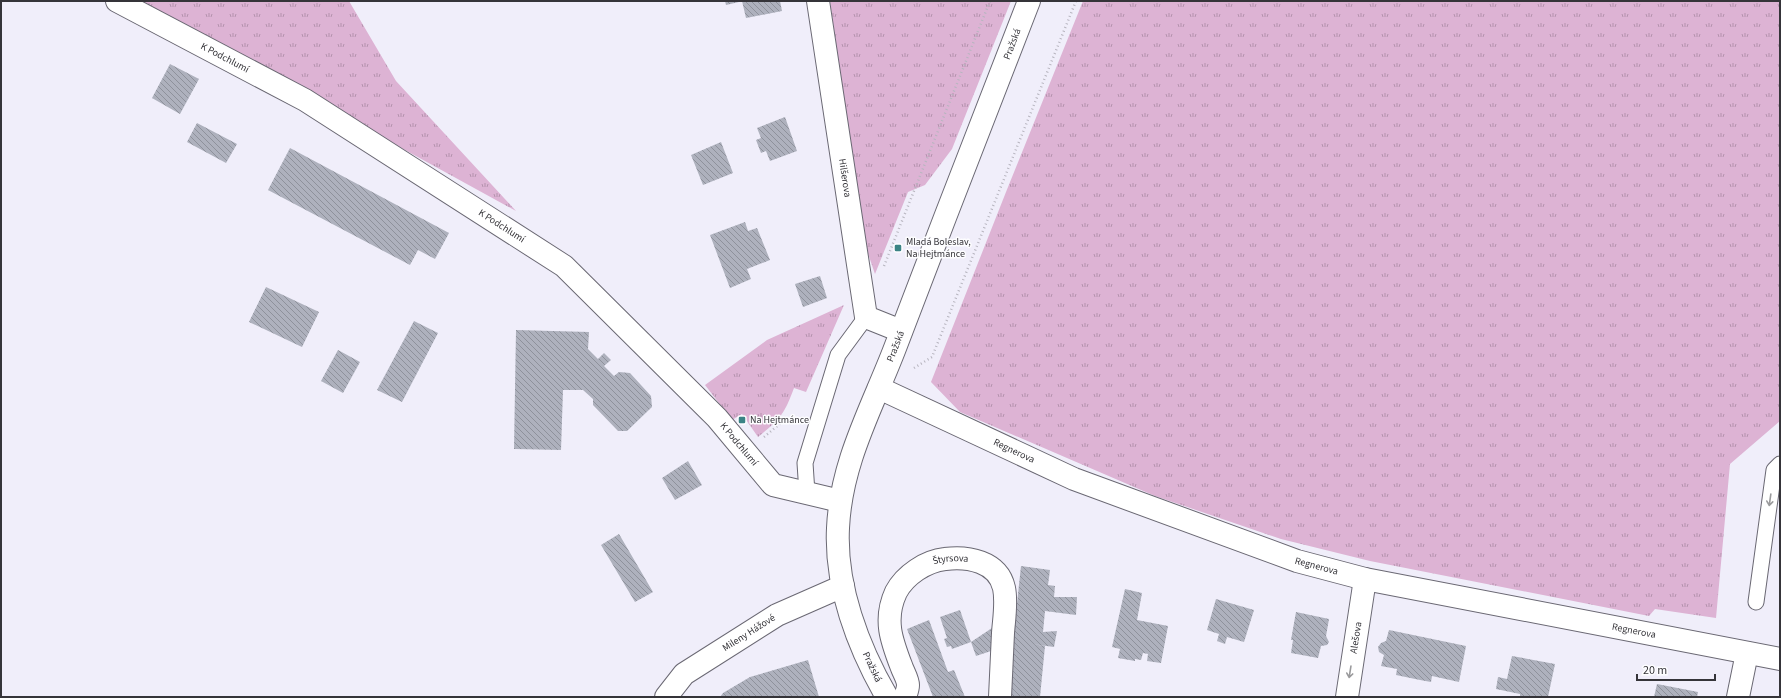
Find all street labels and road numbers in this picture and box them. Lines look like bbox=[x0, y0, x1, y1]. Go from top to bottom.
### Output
street label: Pražská bbox=[1000, 26, 1025, 62]
street label: K Podchlumí bbox=[198, 39, 252, 77]
street label: Hilšerova bbox=[835, 158, 855, 198]
street label: K Podchlumí bbox=[476, 206, 528, 246]
street label: Pražská bbox=[883, 329, 908, 364]
street label: K Podchlumí bbox=[717, 419, 762, 469]
street label: Regnerova bbox=[991, 435, 1037, 467]
street label: Štyrsova bbox=[931, 551, 969, 568]
street label: Regnerova bbox=[1293, 554, 1340, 579]
street label: Mileny Hážové bbox=[720, 611, 778, 655]
street label: Regnerova bbox=[1611, 620, 1657, 642]
street label: Alešova bbox=[1347, 621, 1365, 655]
street label: Pražská bbox=[859, 649, 885, 685]

